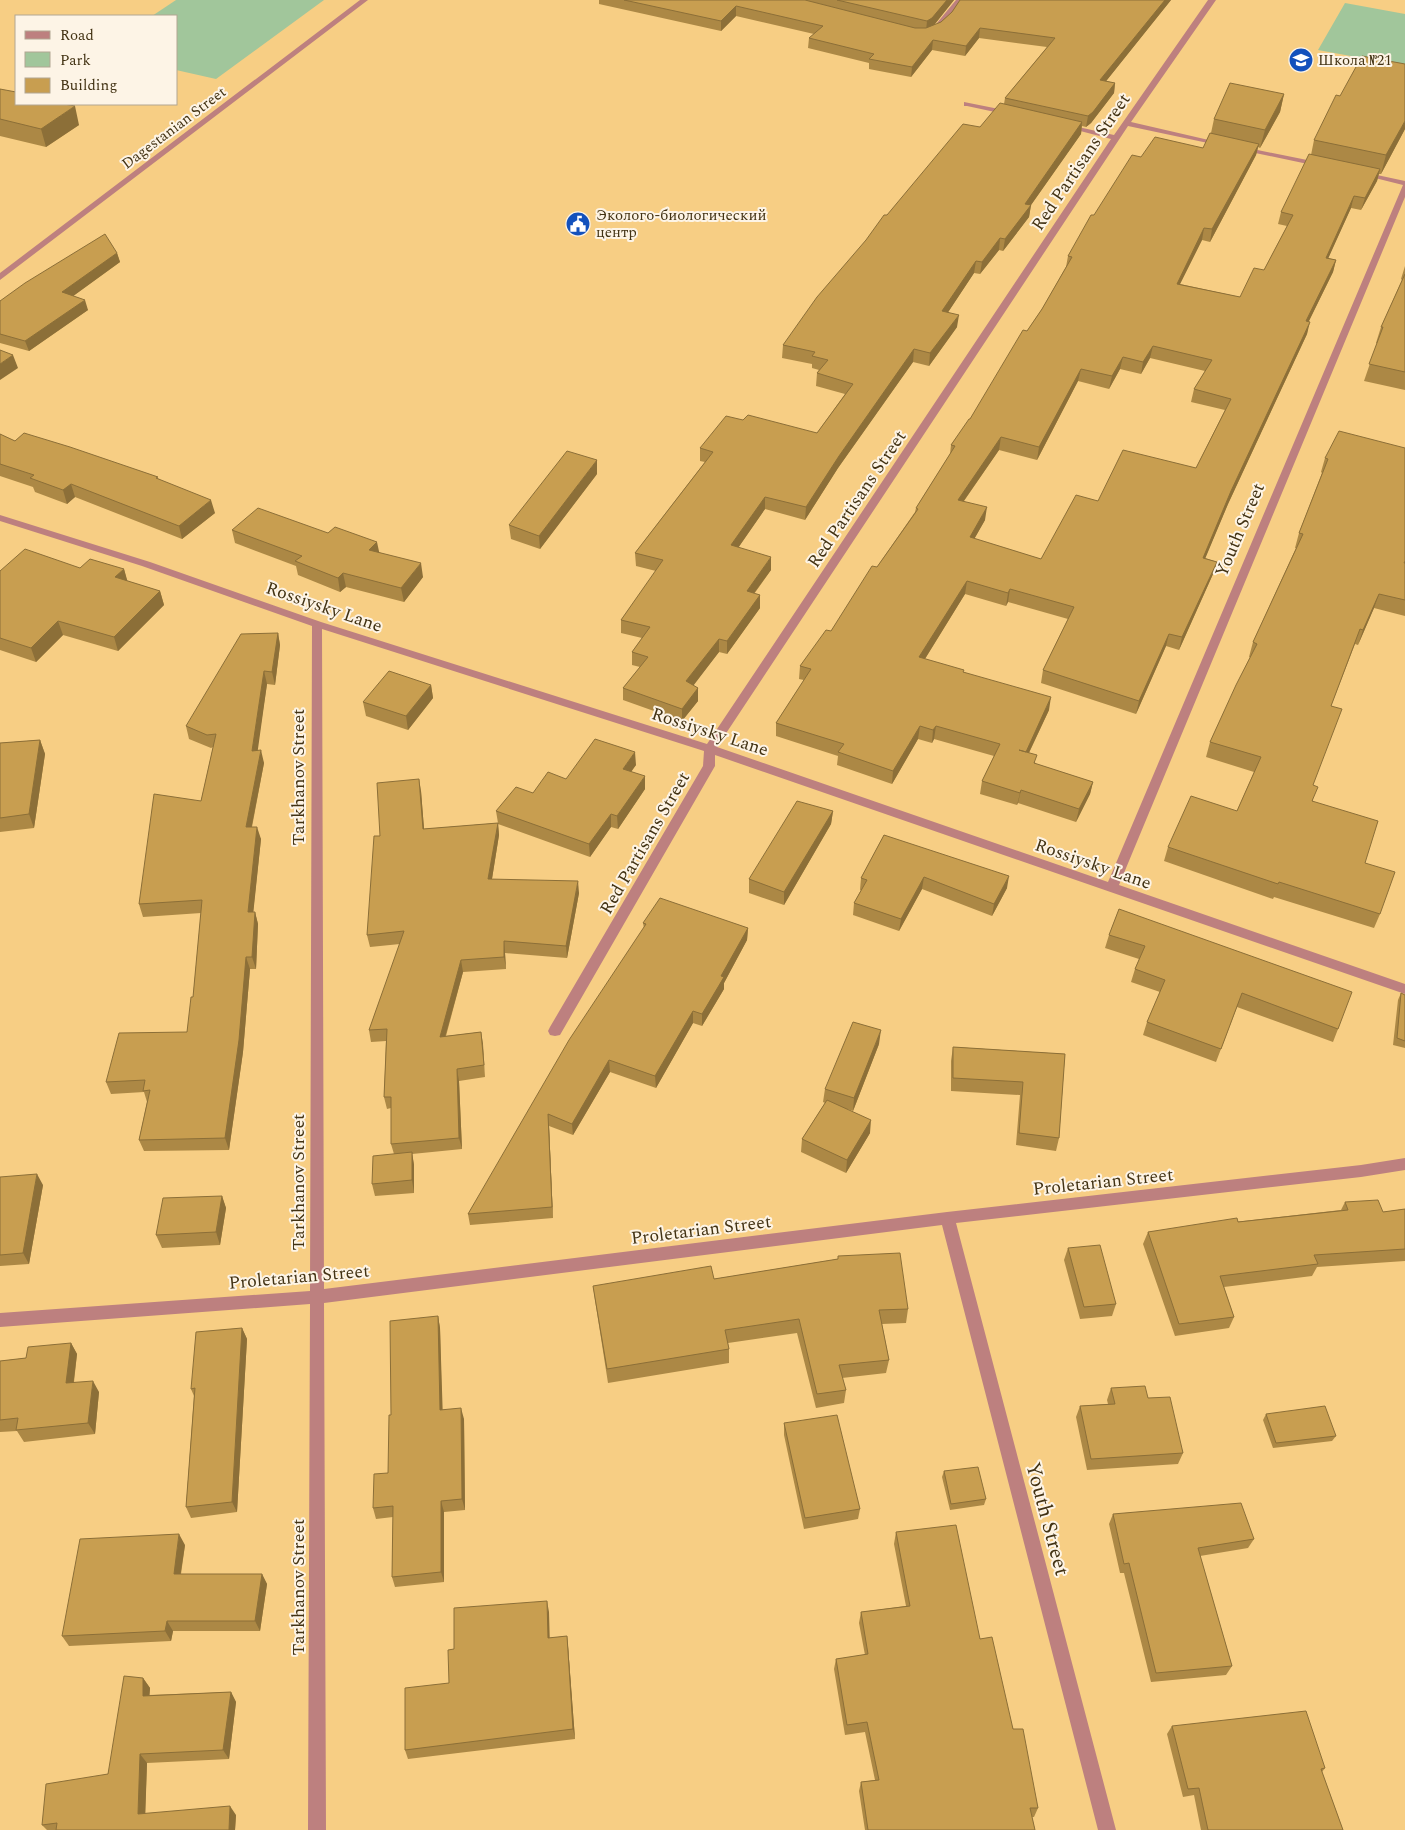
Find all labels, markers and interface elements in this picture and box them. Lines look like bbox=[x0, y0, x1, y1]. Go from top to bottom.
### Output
legend bbox=[15, 15, 178, 105]
text: Road bbox=[60, 24, 94, 47]
school or university icon: Школа №21 bbox=[1288, 47, 1314, 73]
text: Park bbox=[60, 49, 91, 72]
place label: Школа №21 bbox=[1318, 49, 1392, 72]
text: Building bbox=[60, 74, 117, 97]
street label: Dagestanian Street bbox=[117, 81, 231, 175]
street label: Red Partisans Street bbox=[1025, 88, 1137, 236]
place label: Эколого-биологический центр bbox=[596, 204, 766, 244]
public building icon: Эколого-биологический центр bbox=[565, 211, 591, 237]
street label: Red Partisans Street bbox=[801, 425, 913, 573]
street label: Youth Street bbox=[1208, 479, 1272, 581]
street label: Rossiysky Lane bbox=[262, 574, 386, 640]
street label: Rossiysky Lane bbox=[648, 700, 772, 764]
street label: Tarkhanov Street bbox=[285, 709, 312, 845]
street label: Red Partisans Street bbox=[593, 767, 697, 919]
street label: Rossiysky Lane bbox=[1031, 831, 1155, 897]
street label: Tarkhanov Street bbox=[285, 1114, 312, 1250]
street label: Proletarian Street bbox=[1031, 1161, 1175, 1203]
street label: Proletarian Street bbox=[629, 1208, 773, 1252]
street label: Proletarian Street bbox=[228, 1257, 370, 1297]
street label: Youth Street bbox=[1016, 1458, 1078, 1580]
street label: Tarkhanov Street bbox=[285, 1519, 312, 1655]

